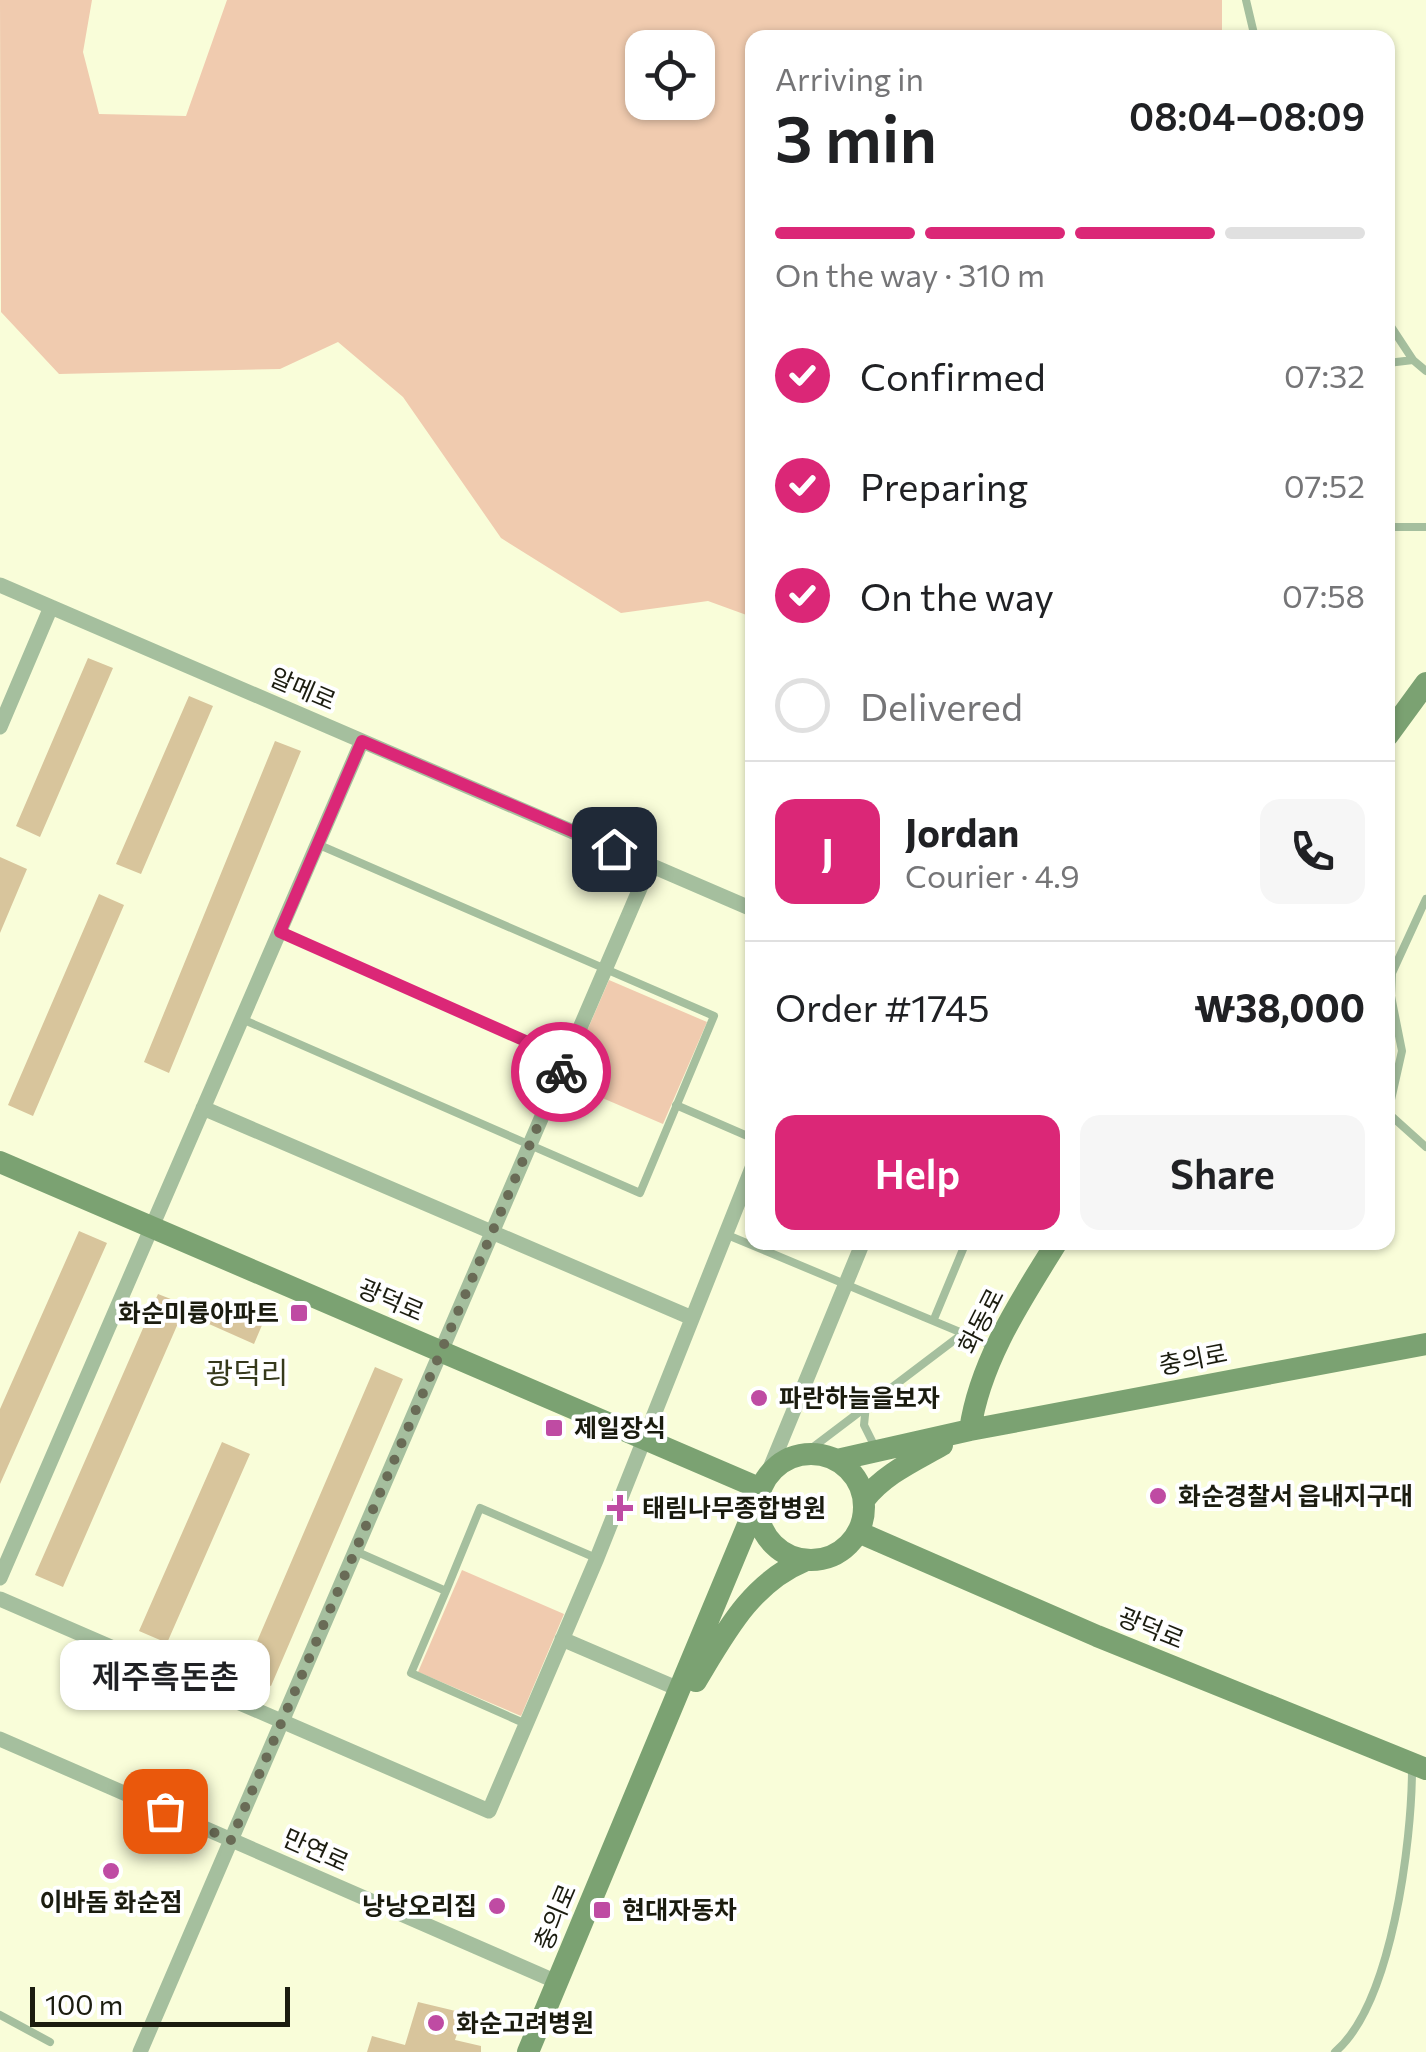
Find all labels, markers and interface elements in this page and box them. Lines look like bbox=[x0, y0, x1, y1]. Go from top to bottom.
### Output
map controls bbox=[625, 30, 715, 120]
button: locate bbox=[625, 30, 715, 120]
text: Arriving in bbox=[775, 58, 924, 98]
text: 08:04–08:09 bbox=[1129, 92, 1365, 139]
text: 3 min bbox=[775, 96, 937, 175]
text: On the way · 310 m bbox=[775, 254, 1045, 294]
icon: check bbox=[775, 348, 830, 403]
text: Confirmed bbox=[860, 352, 1046, 399]
text: 07:32 bbox=[1284, 355, 1365, 395]
icon: check bbox=[775, 458, 830, 513]
text: Preparing bbox=[860, 462, 1028, 509]
text: 07:52 bbox=[1284, 465, 1365, 505]
icon: check bbox=[775, 568, 830, 623]
text: On the way bbox=[860, 572, 1054, 619]
text: 07:58 bbox=[1282, 575, 1365, 615]
street label: 알메로 bbox=[266, 661, 341, 715]
text: Delivered bbox=[860, 682, 1023, 729]
button: phone bbox=[1260, 799, 1365, 904]
pin bbox=[572, 807, 657, 892]
text: Jordan bbox=[905, 808, 1019, 855]
icon: home bbox=[587, 822, 642, 877]
text: J bbox=[821, 828, 834, 875]
text: Courier · 4.9 bbox=[905, 855, 1080, 895]
text: Order #1745 bbox=[775, 983, 990, 1030]
text: ₩38,000 bbox=[1194, 983, 1365, 1030]
courier bbox=[511, 1022, 611, 1122]
icon: bike bbox=[534, 1045, 589, 1100]
button: Help bbox=[775, 1115, 1060, 1230]
button: Share bbox=[1080, 1115, 1365, 1230]
street label: 광덕로 bbox=[354, 1272, 429, 1326]
street label: 화동로 bbox=[951, 1283, 1009, 1358]
place label: 화순미륭아파트 bbox=[118, 1297, 279, 1327]
marker: 화순미륭아파트 bbox=[288, 1302, 310, 1324]
street label: 충의로 bbox=[1156, 1337, 1230, 1379]
district label: 광덕리 bbox=[206, 1353, 288, 1390]
place label: 파란하늘을보자 bbox=[779, 1382, 940, 1412]
marker: 파란하늘을보자 bbox=[748, 1387, 770, 1409]
place label: 제일장식 bbox=[574, 1412, 666, 1442]
marker: 제일장식 bbox=[543, 1417, 565, 1439]
place label: 화순경찰서 읍내지구대 bbox=[1178, 1480, 1413, 1510]
marker: 화순경찰서 읍내지구대 bbox=[1147, 1485, 1169, 1507]
place label: 태림나무종합병원 bbox=[642, 1492, 826, 1522]
marker: 태림나무종합병원 bbox=[607, 1495, 633, 1521]
street label: 광덕로 bbox=[1114, 1600, 1189, 1654]
callout: 제주흑돈촌 bbox=[60, 1641, 270, 1711]
text: 제주흑돈촌 bbox=[91, 1655, 239, 1695]
pin bbox=[123, 1769, 208, 1854]
icon: bag bbox=[138, 1784, 193, 1839]
street label: 만연로 bbox=[279, 1821, 354, 1877]
marker: 이바돔 화순점 bbox=[100, 1860, 122, 1882]
street label: 충의로 bbox=[527, 1879, 581, 1954]
place label: 이바돔 화순점 bbox=[40, 1886, 182, 1916]
place label: 낭낭오리집 bbox=[362, 1890, 477, 1920]
place label: 현대자동차 bbox=[622, 1894, 737, 1924]
marker: 낭낭오리집 bbox=[486, 1895, 508, 1917]
marker: 현대자동차 bbox=[591, 1899, 613, 1921]
scale bar bbox=[30, 1982, 290, 2026]
text: 100 m bbox=[45, 1987, 123, 2021]
place label: 화순고려병원 bbox=[456, 2007, 594, 2037]
marker: 화순고려병원 bbox=[425, 2012, 447, 2034]

